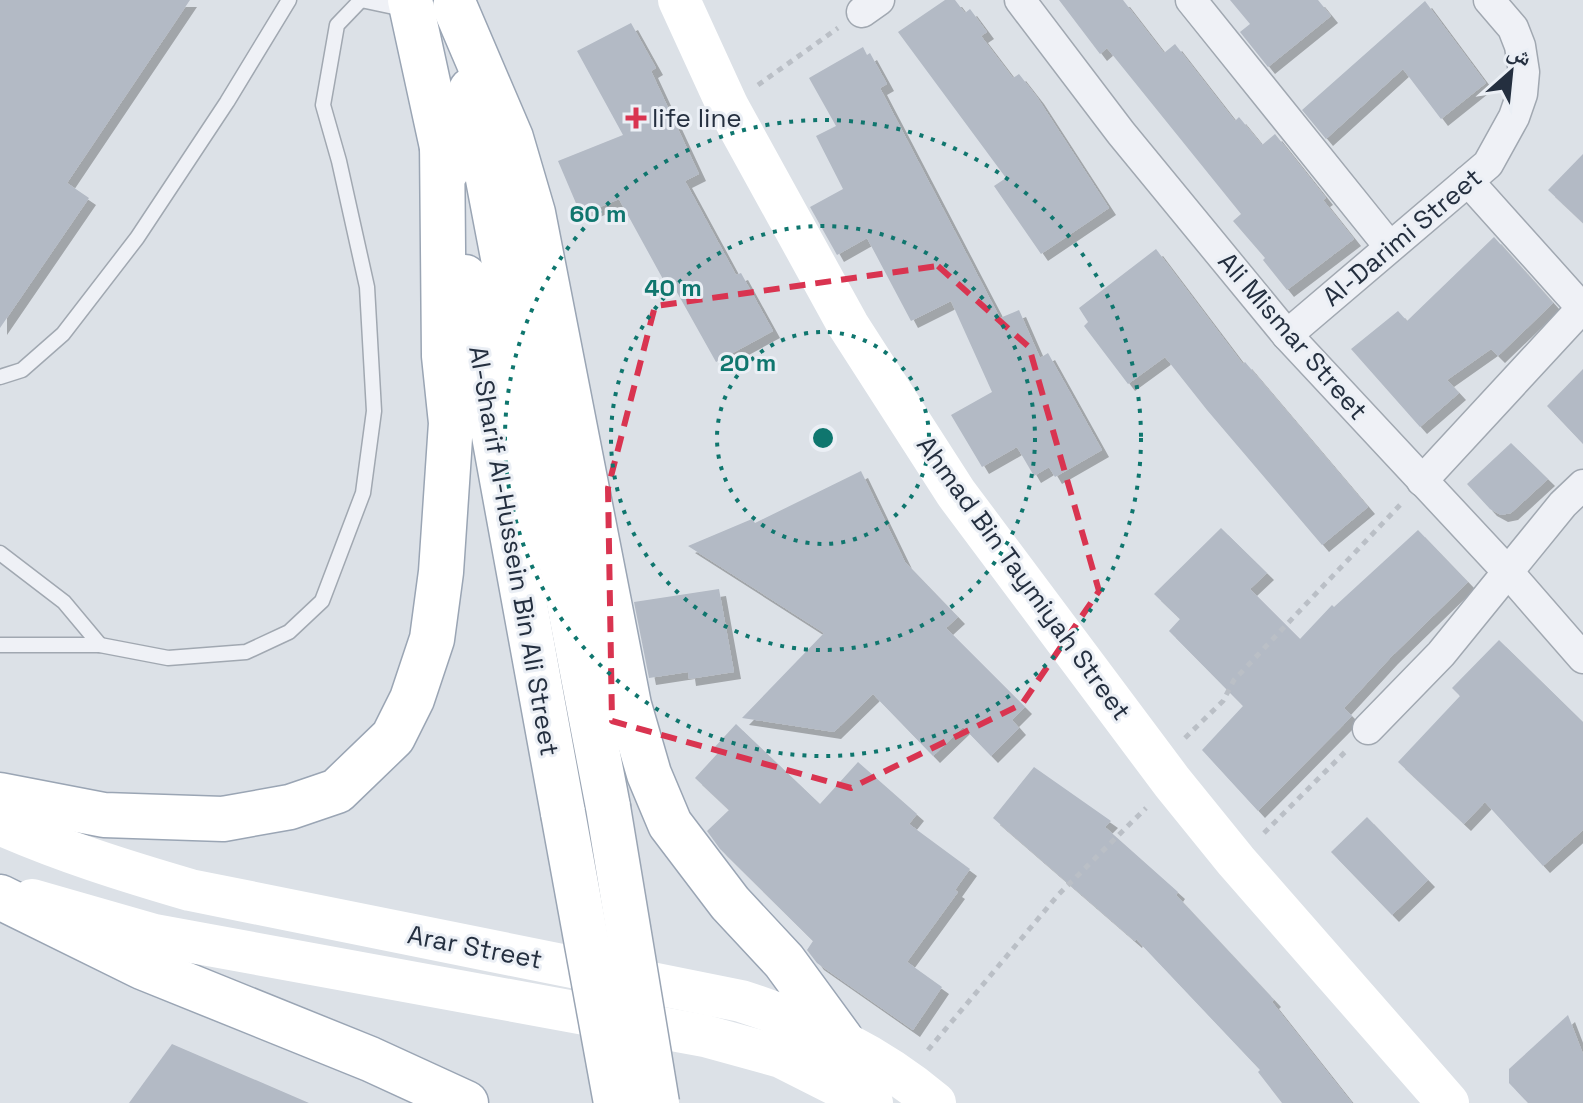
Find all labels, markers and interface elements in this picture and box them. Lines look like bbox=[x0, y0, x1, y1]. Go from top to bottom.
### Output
north arrow bbox=[1471, 32, 1551, 112]
text: ش bbox=[1503, 36, 1537, 72]
place label: life line bbox=[652, 101, 742, 135]
marker: life line bbox=[627, 109, 645, 127]
street label: Al-Darimi Street bbox=[1315, 160, 1489, 314]
text: 60 m bbox=[570, 198, 626, 229]
street label: Ali Mismar Street bbox=[1211, 245, 1375, 427]
text: 40 m bbox=[644, 272, 702, 303]
street label: Al-Sharif Al-Hussein Bin Ali Street bbox=[461, 343, 567, 759]
text: 20 m bbox=[720, 347, 776, 378]
centre of rings bbox=[809, 424, 837, 452]
street label: Ahmad Bin Taymiyah Street bbox=[909, 429, 1139, 727]
street label: Arar Street bbox=[405, 917, 545, 977]

